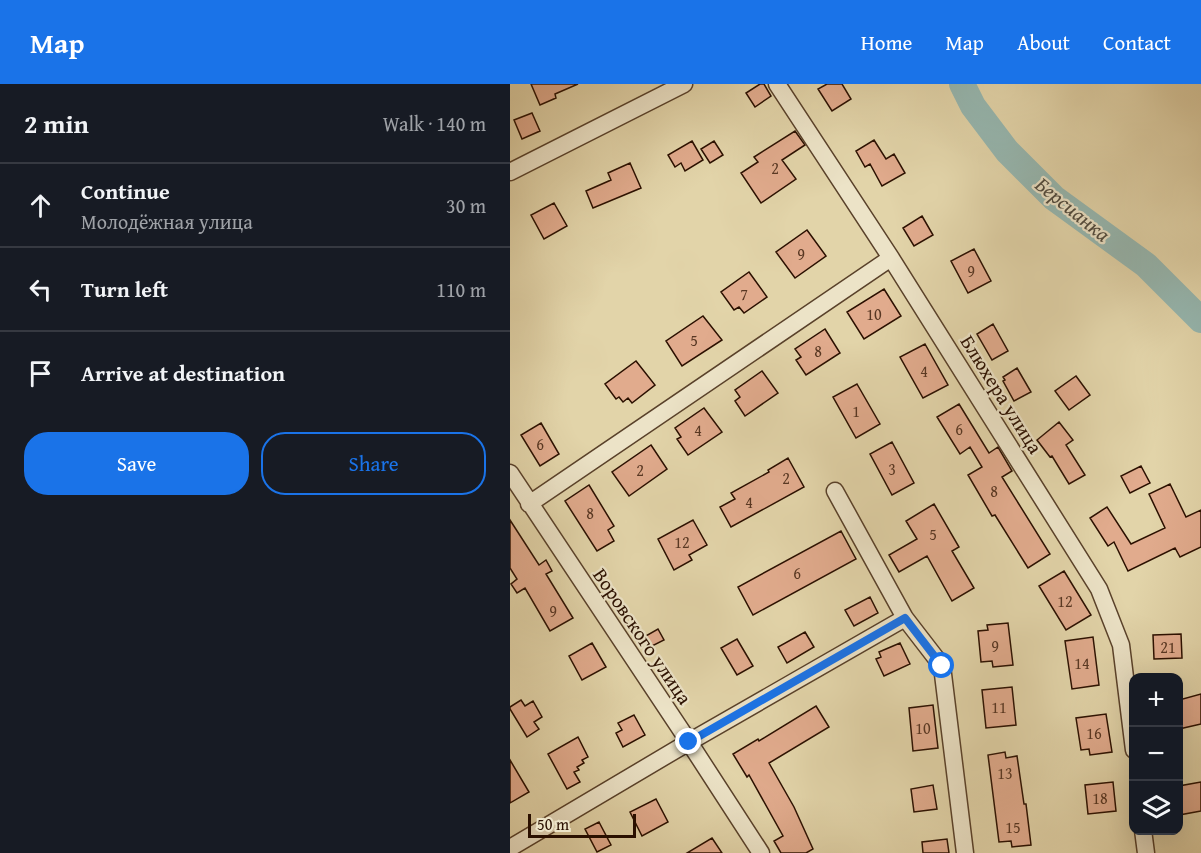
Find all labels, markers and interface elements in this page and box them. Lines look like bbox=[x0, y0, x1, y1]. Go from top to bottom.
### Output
text: Map bbox=[30, 22, 84, 63]
text: Home bbox=[861, 27, 912, 58]
text: Map bbox=[945, 27, 984, 58]
text: About bbox=[1017, 27, 1070, 58]
text: Contact bbox=[1103, 27, 1171, 58]
text: 2 min bbox=[24, 104, 89, 143]
text: Walk · 140 m bbox=[383, 109, 486, 138]
house number: 2 bbox=[771, 156, 779, 180]
water label: Берсианка bbox=[1029, 169, 1118, 249]
text: Continue bbox=[81, 175, 170, 207]
icon: ahead bbox=[24, 189, 57, 222]
text: 30 m bbox=[446, 191, 486, 220]
text: Молодёжная улица bbox=[81, 207, 253, 236]
house number: 9 bbox=[797, 242, 805, 266]
house number: 9 bbox=[967, 259, 975, 283]
icon: left bbox=[24, 273, 57, 306]
text: Turn left bbox=[81, 273, 168, 305]
text: 110 m bbox=[436, 275, 486, 304]
house number: 7 bbox=[740, 282, 748, 306]
house number: 10 bbox=[866, 302, 882, 326]
house number: 5 bbox=[690, 328, 698, 352]
street label: Блюхера улица bbox=[954, 329, 1050, 459]
house number: 8 bbox=[814, 339, 822, 363]
icon: arrive bbox=[24, 357, 57, 390]
text: Arrive at destination bbox=[81, 357, 285, 389]
house number: 4 bbox=[920, 359, 928, 383]
house number: 1 bbox=[852, 399, 860, 423]
house number: 6 bbox=[955, 417, 963, 441]
house number: 4 bbox=[694, 418, 702, 442]
button: Save bbox=[24, 432, 249, 495]
button: Share bbox=[261, 432, 486, 495]
house number: 6 bbox=[536, 432, 544, 456]
house number: 3 bbox=[888, 457, 896, 481]
house number: 2 bbox=[636, 458, 644, 482]
house number: 2 bbox=[782, 466, 790, 490]
house number: 8 bbox=[990, 479, 998, 503]
house number: 4 bbox=[745, 490, 753, 514]
house number: 8 bbox=[586, 501, 594, 525]
house number: 5 bbox=[929, 522, 937, 546]
house number: 12 bbox=[674, 530, 690, 554]
house number: 6 bbox=[793, 561, 801, 585]
street label: Воровского улица bbox=[587, 562, 700, 710]
house number: 12 bbox=[1057, 589, 1073, 613]
house number: 9 bbox=[549, 599, 557, 623]
house number: 9 bbox=[991, 634, 999, 658]
house number: 21 bbox=[1160, 635, 1176, 659]
house number: 14 bbox=[1074, 651, 1090, 675]
route start bbox=[928, 652, 954, 678]
map controls bbox=[1129, 673, 1183, 835]
button: + bbox=[1129, 673, 1183, 727]
house number: 11 bbox=[991, 695, 1007, 719]
house number: 10 bbox=[915, 716, 931, 740]
house number: 16 bbox=[1086, 721, 1102, 745]
button: − bbox=[1129, 727, 1183, 781]
route end bbox=[675, 728, 701, 754]
house number: 13 bbox=[997, 761, 1013, 785]
button: layers bbox=[1129, 781, 1183, 835]
house number: 18 bbox=[1092, 786, 1108, 810]
scale bar bbox=[528, 811, 636, 838]
text: 50 m bbox=[537, 812, 569, 836]
house number: 15 bbox=[1005, 815, 1021, 839]

